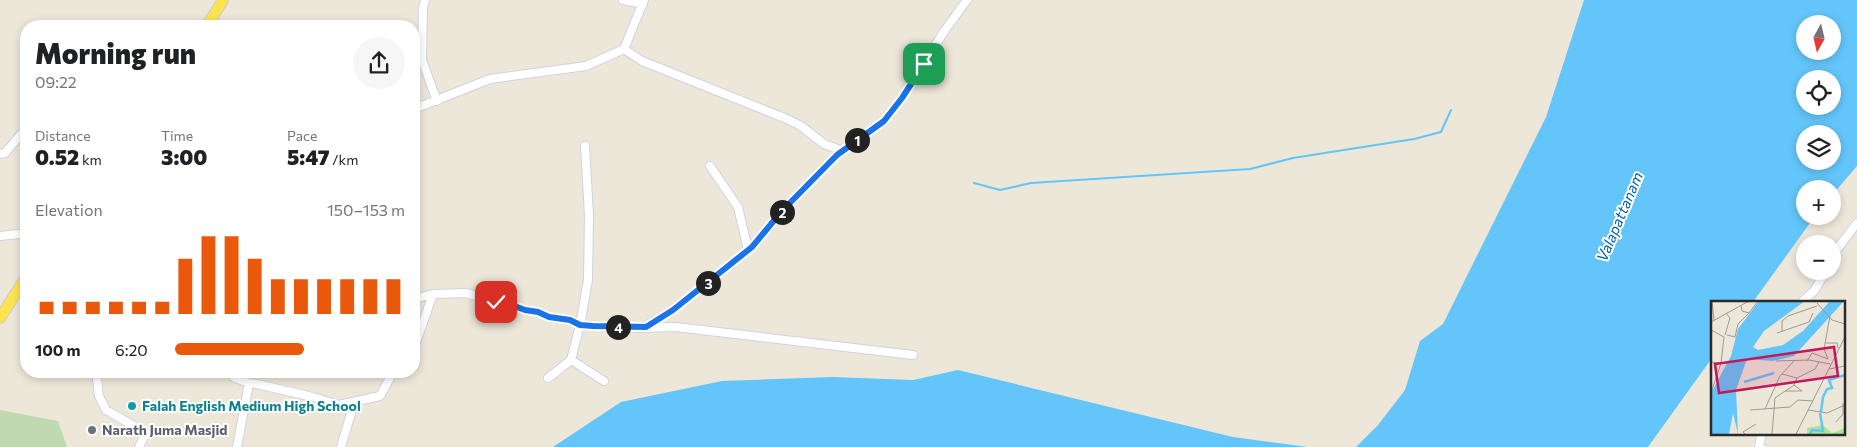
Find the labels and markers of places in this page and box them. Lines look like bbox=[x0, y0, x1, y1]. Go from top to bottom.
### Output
pin bbox=[903, 43, 945, 85]
pin: 1 bbox=[844, 128, 870, 152]
pin: 2 bbox=[770, 200, 794, 224]
pin: 3 bbox=[696, 270, 720, 296]
pin bbox=[475, 281, 517, 323]
pin: 4 bbox=[606, 314, 630, 340]
place label: Falah English Medium High School bbox=[142, 397, 361, 414]
marker: Falah English Medium High School bbox=[126, 400, 138, 412]
place label: Narath Juma Masjid bbox=[102, 421, 228, 438]
marker: Narath Juma Masjid bbox=[86, 424, 98, 436]

